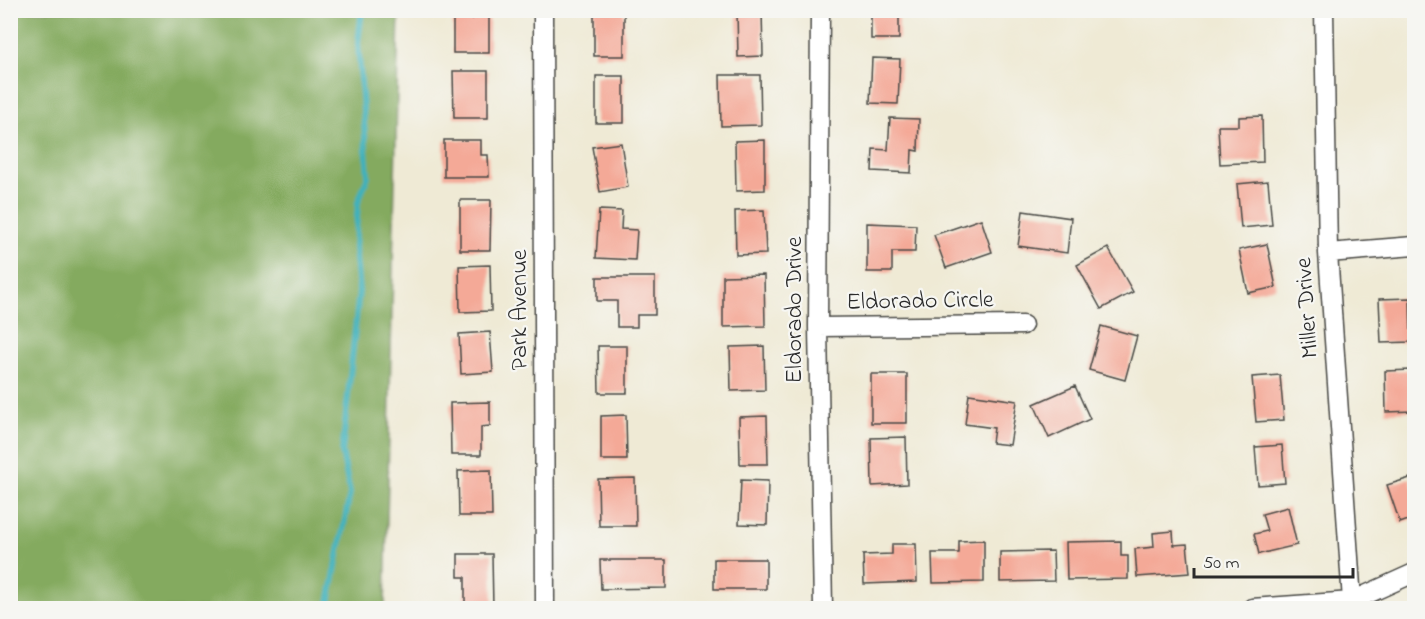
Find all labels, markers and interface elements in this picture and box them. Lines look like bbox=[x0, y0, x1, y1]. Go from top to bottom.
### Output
street label: Eldorado Drive bbox=[778, 236, 813, 384]
street label: Park Avenue bbox=[503, 249, 538, 371]
street label: Miller Drive bbox=[1287, 256, 1329, 360]
street label: Eldorado Circle bbox=[846, 283, 994, 321]
scale bar bbox=[1194, 541, 1353, 579]
text: 50 m bbox=[1203, 551, 1240, 577]

